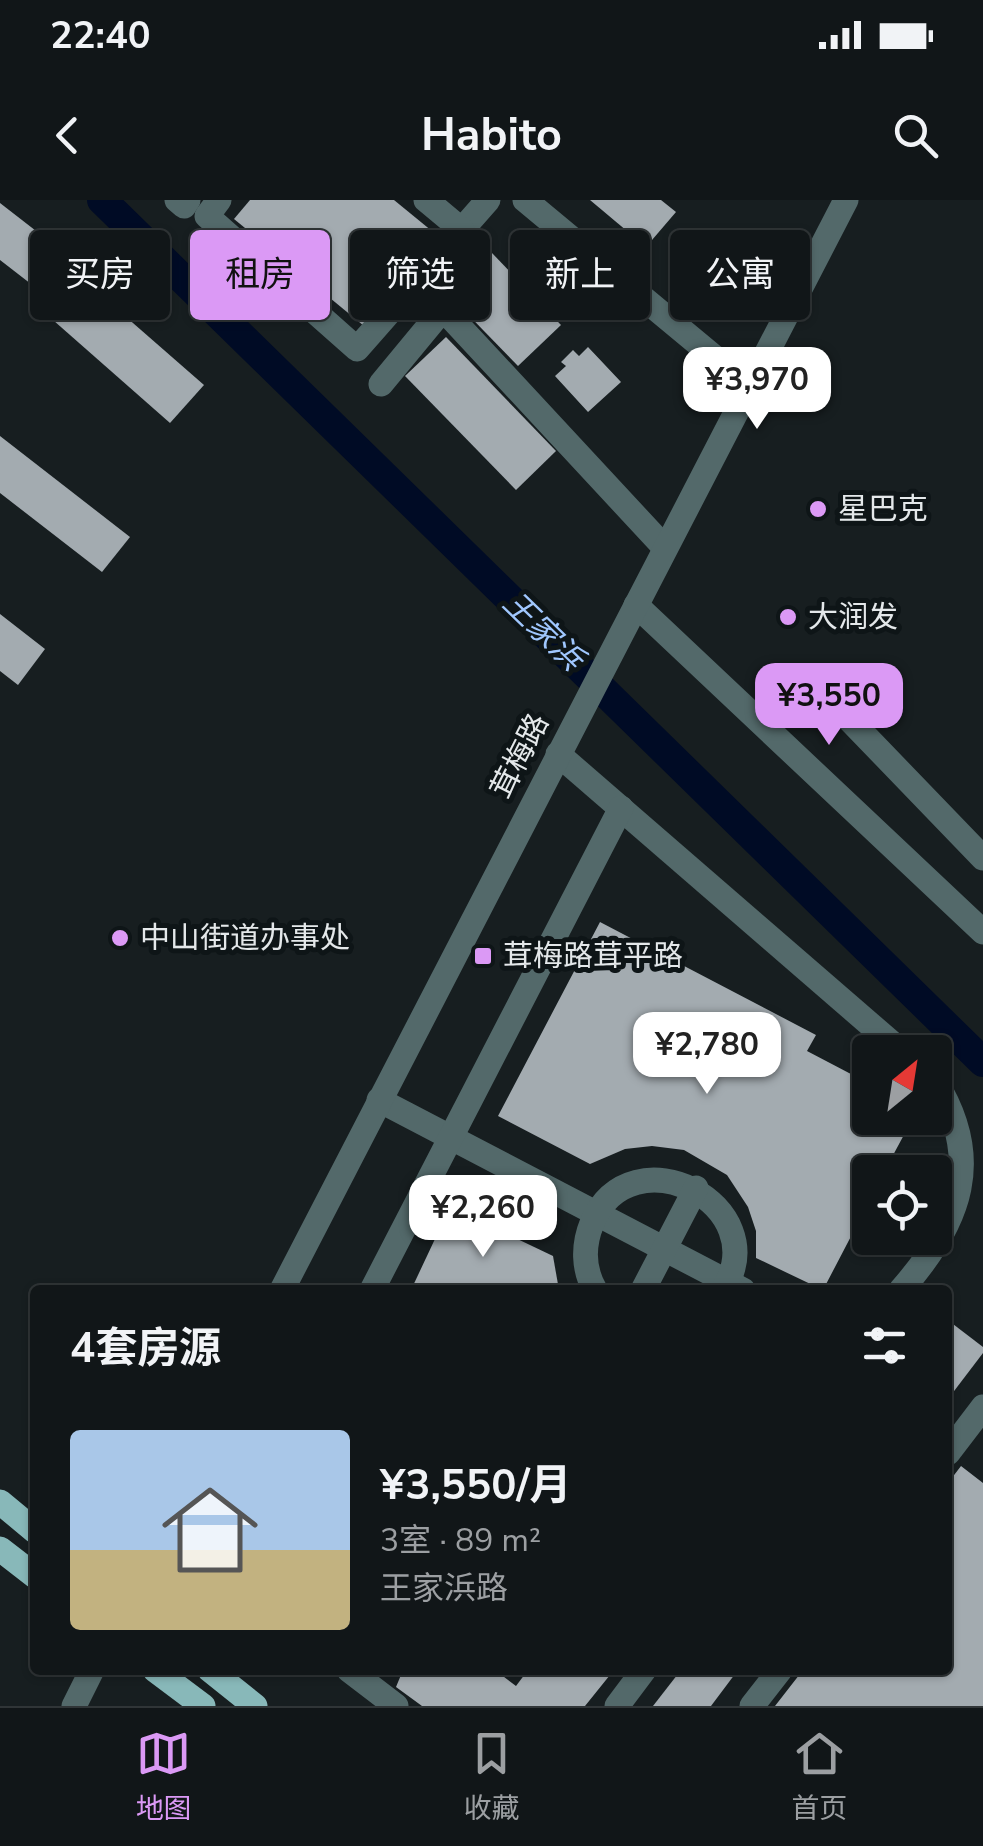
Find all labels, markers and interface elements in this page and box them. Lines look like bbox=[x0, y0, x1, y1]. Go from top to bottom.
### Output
text: 22:40 bbox=[50, 10, 151, 61]
text: Habito bbox=[421, 105, 562, 166]
icon: back bbox=[40, 108, 95, 163]
icon: search bbox=[888, 108, 943, 163]
chip: 买房 bbox=[30, 230, 170, 320]
chip: 租房 bbox=[190, 230, 330, 320]
chip: 筛选 bbox=[350, 230, 490, 320]
chip: 新上 bbox=[510, 230, 650, 320]
chip: 公寓 bbox=[670, 230, 810, 320]
pin: ¥3,970 bbox=[676, 347, 838, 432]
text: ¥3,970 bbox=[705, 358, 809, 401]
place label: 星巴克 bbox=[838, 489, 928, 530]
marker: 星巴克 bbox=[807, 498, 829, 520]
water label: 王家浜 bbox=[494, 582, 595, 682]
place label: 大润发 bbox=[808, 597, 898, 638]
marker: 大润发 bbox=[777, 606, 799, 628]
pin: ¥3,550 bbox=[748, 663, 910, 748]
text: ¥3,550 bbox=[777, 674, 881, 717]
street label: 茸梅路 bbox=[481, 707, 559, 805]
place label: 中山街道办事处 bbox=[140, 918, 350, 959]
marker: 中山街道办事处 bbox=[109, 927, 131, 949]
place label: 茸梅路茸平路 bbox=[503, 936, 683, 977]
marker: 茸梅路茸平路 bbox=[472, 945, 494, 967]
pin: ¥2,780 bbox=[626, 1012, 788, 1097]
text: ¥2,780 bbox=[655, 1023, 759, 1066]
north arrow bbox=[852, 1035, 952, 1135]
map controls bbox=[852, 1035, 952, 1255]
button: locate bbox=[852, 1155, 952, 1255]
pin: ¥2,260 bbox=[402, 1175, 564, 1260]
text: ¥2,260 bbox=[431, 1186, 535, 1229]
icon: filters bbox=[857, 1318, 912, 1373]
text: 4套房源 bbox=[70, 1320, 221, 1377]
text: ¥3,550/月 bbox=[380, 1457, 572, 1514]
icon: home bbox=[150, 1470, 270, 1590]
text: 3室 · 89 m² bbox=[380, 1519, 541, 1562]
text: 王家浜路 bbox=[380, 1567, 508, 1610]
tab: 地图 bbox=[136, 1726, 192, 1828]
tab: 收藏 bbox=[463, 1726, 519, 1828]
tab: 首页 bbox=[791, 1726, 847, 1828]

